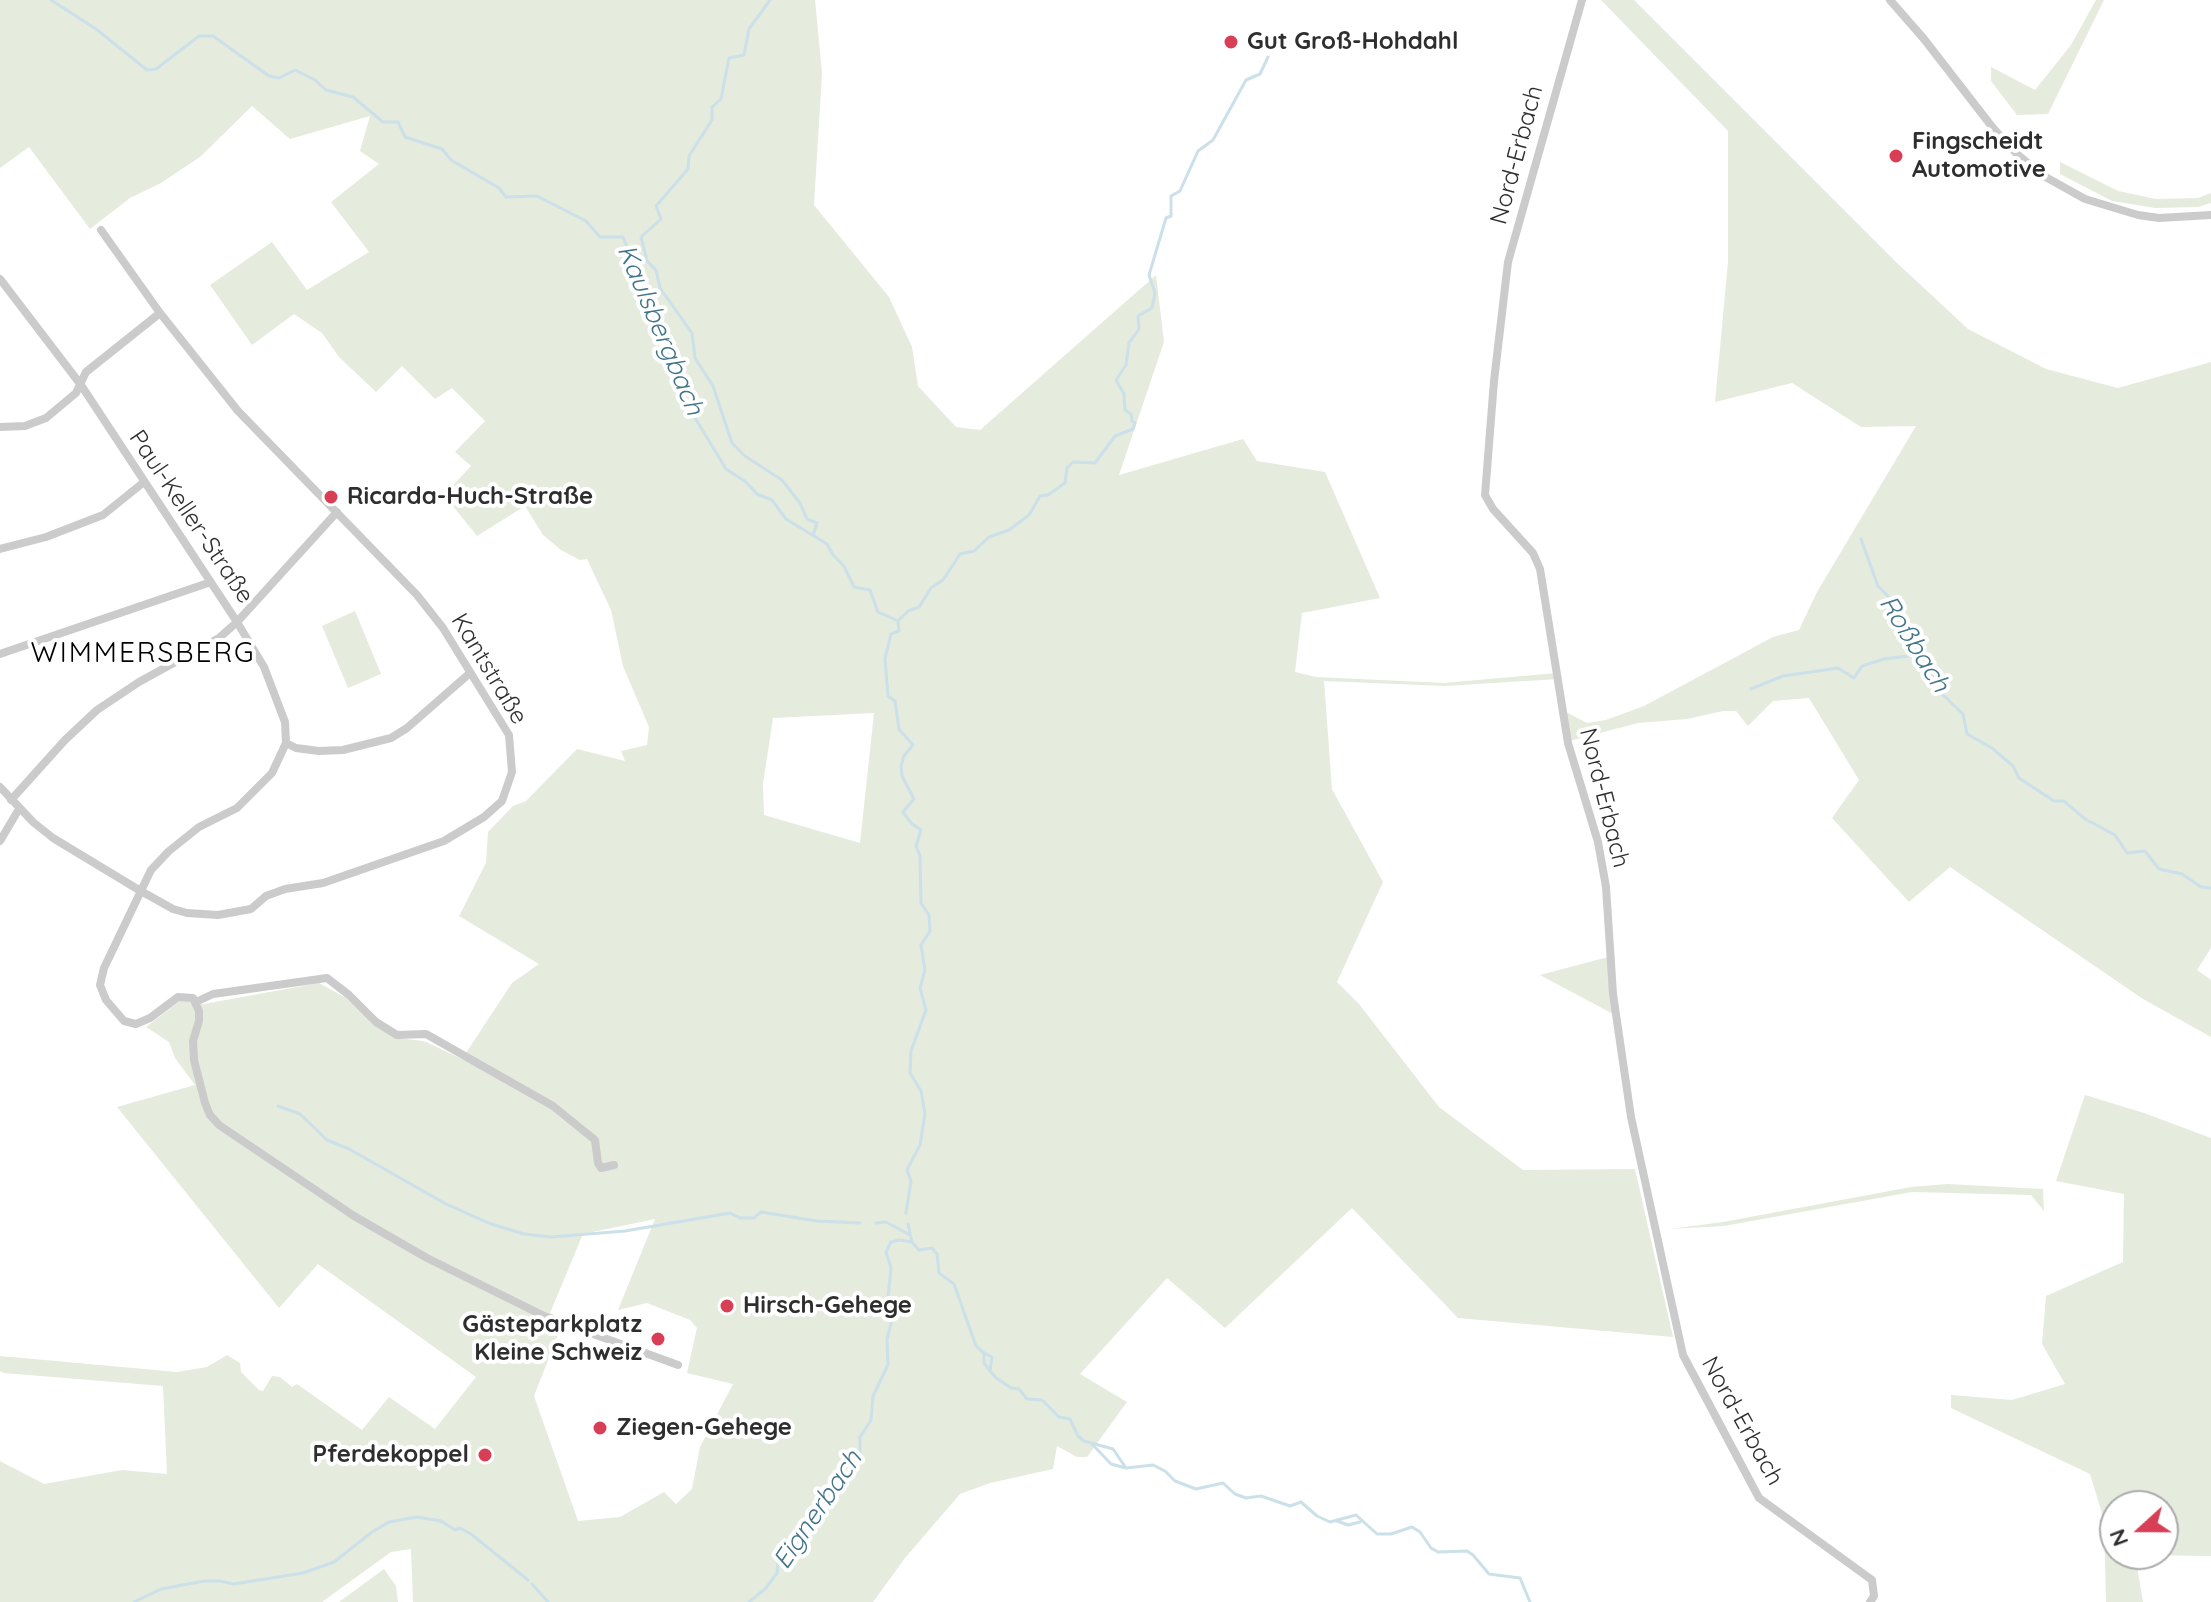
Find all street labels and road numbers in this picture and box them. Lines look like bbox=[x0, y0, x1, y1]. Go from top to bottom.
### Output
street label: Nord-Erbach bbox=[1485, 82, 1549, 228]
street label: Paul-Keller-Straße bbox=[122, 425, 260, 609]
street label: Kantstraße bbox=[445, 608, 533, 730]
street label: Nord-Erbach bbox=[1573, 725, 1635, 871]
street label: Nord-Erbach bbox=[1695, 1352, 1789, 1490]

